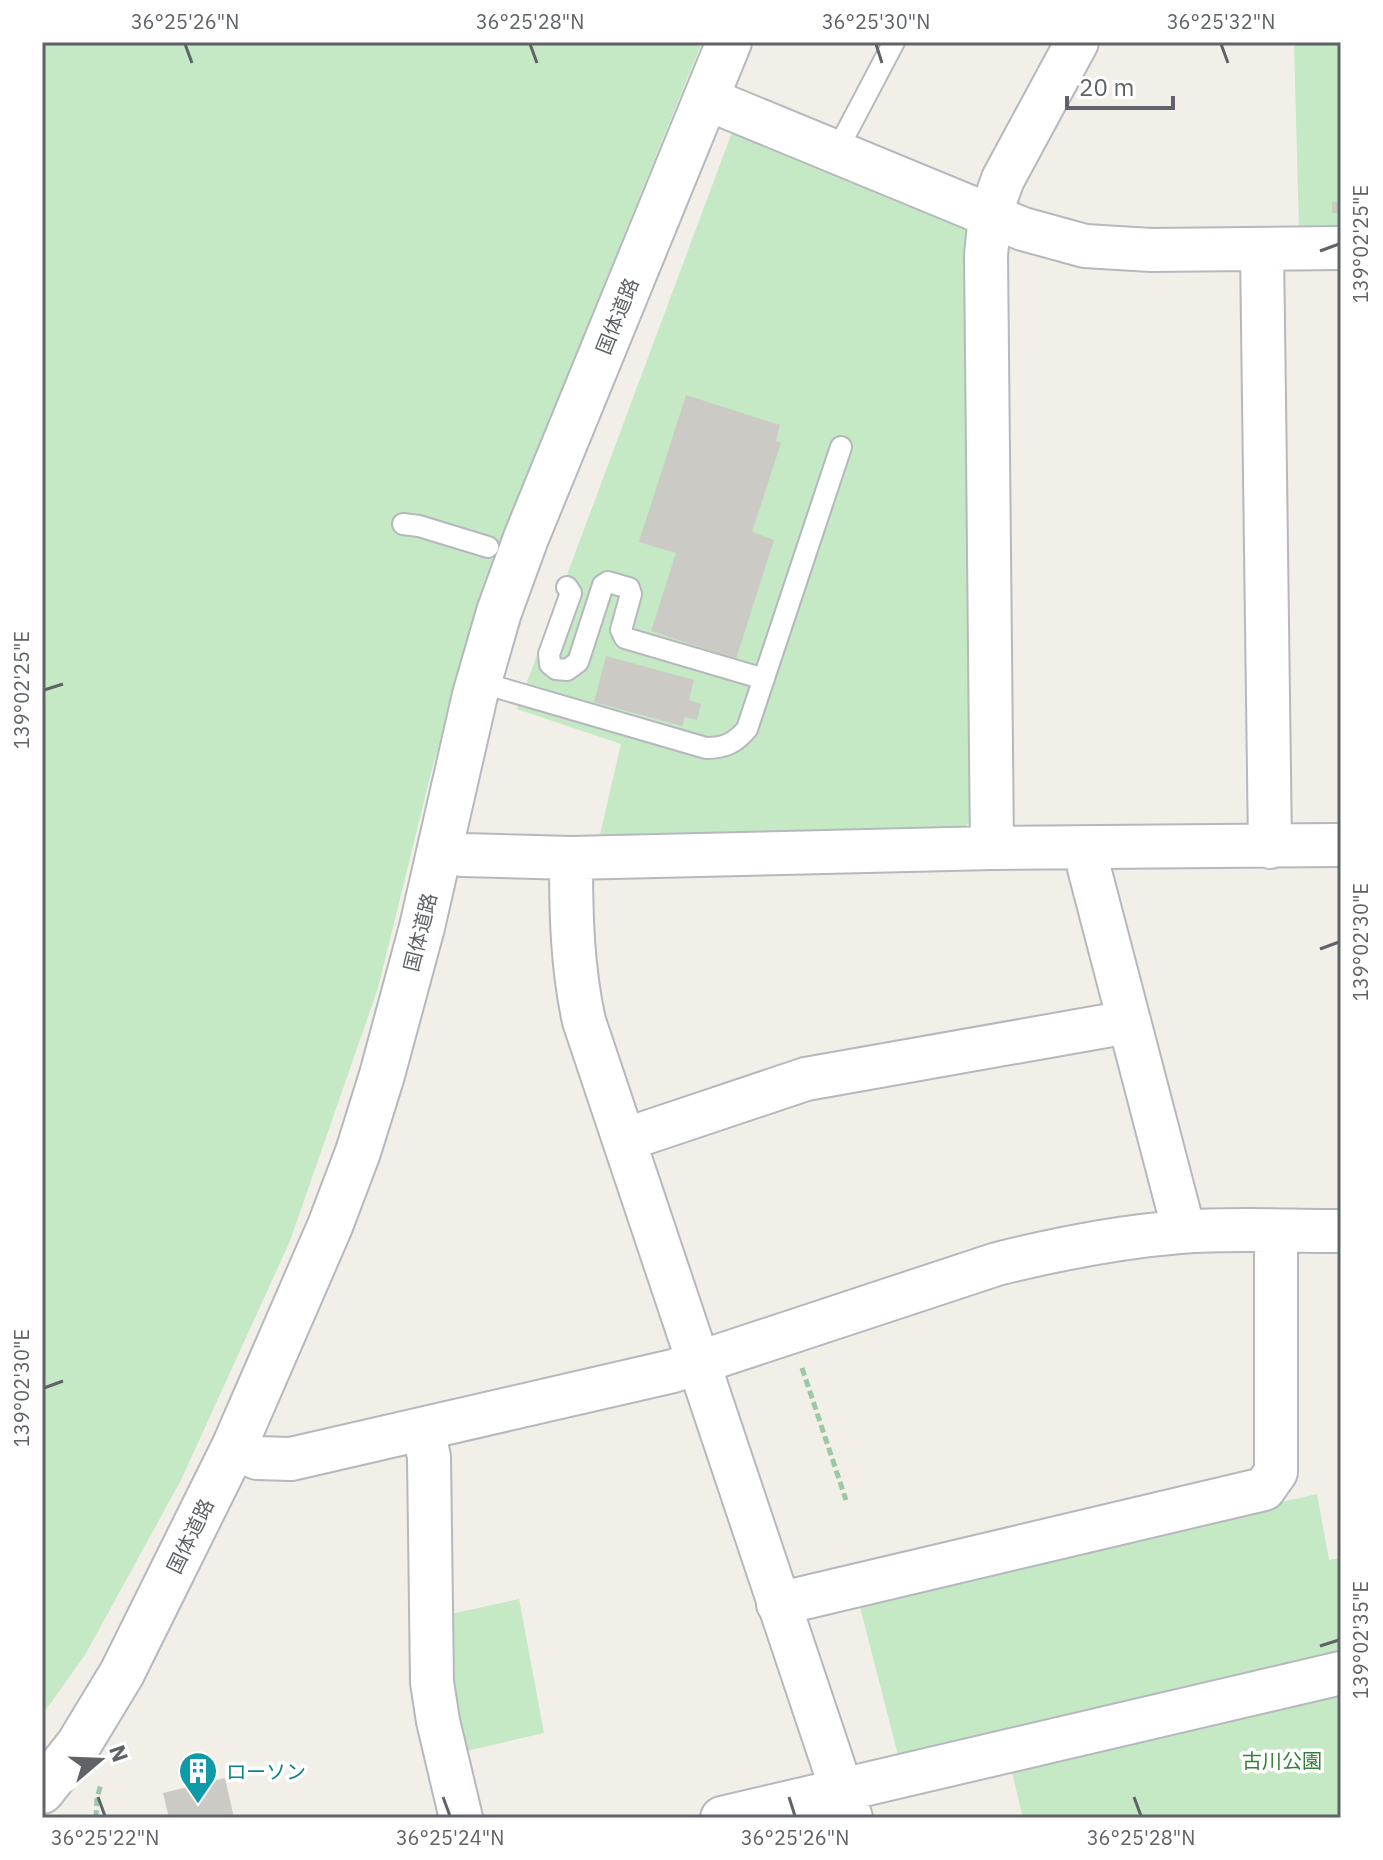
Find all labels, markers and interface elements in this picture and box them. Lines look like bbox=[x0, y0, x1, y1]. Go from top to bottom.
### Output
text: 36°25'26"N bbox=[131, 8, 239, 35]
text: 36°25'28"N bbox=[476, 8, 584, 35]
text: 36°25'30"N bbox=[822, 8, 930, 35]
text: 36°25'32"N bbox=[1167, 8, 1275, 35]
scale bar bbox=[1067, 60, 1173, 110]
text: 20 m bbox=[1079, 71, 1134, 103]
text: 139°02'25"E bbox=[1347, 185, 1374, 303]
street label: 国体道路 bbox=[589, 274, 645, 358]
text: 139°02'25"E bbox=[8, 631, 35, 749]
text: 139°02'30"E bbox=[1347, 883, 1374, 1001]
street label: 国体道路 bbox=[397, 890, 443, 974]
text: 139°02'30"E bbox=[8, 1329, 35, 1447]
street label: 国体道路 bbox=[160, 1494, 220, 1578]
text: 139°02'35"E bbox=[1347, 1581, 1374, 1699]
north arrow bbox=[60, 1720, 140, 1800]
text: N bbox=[103, 1741, 136, 1766]
park label: 古川公園 bbox=[1242, 1747, 1322, 1774]
building icon: ローソン bbox=[177, 1750, 219, 1805]
place label: ローソン bbox=[226, 1758, 306, 1785]
text: 36°25'22"N bbox=[51, 1824, 159, 1851]
text: 36°25'24"N bbox=[396, 1824, 504, 1851]
text: 36°25'26"N bbox=[741, 1824, 849, 1851]
text: 36°25'28"N bbox=[1087, 1824, 1195, 1851]

